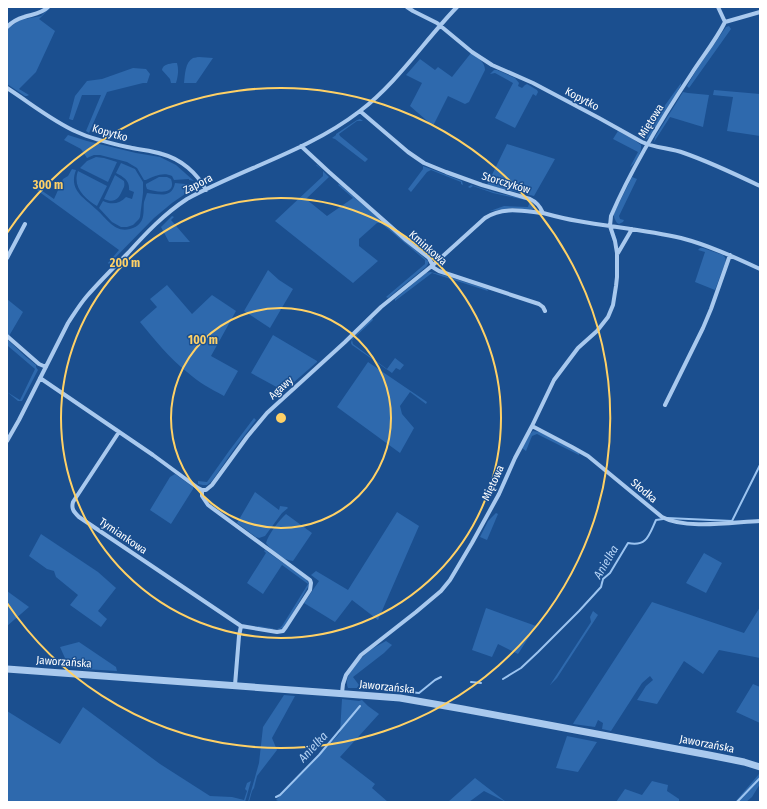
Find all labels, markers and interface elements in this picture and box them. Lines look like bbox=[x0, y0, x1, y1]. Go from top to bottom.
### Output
street label: Kopytko bbox=[563, 85, 601, 113]
street label: Miętowa bbox=[635, 102, 667, 140]
street label: Kopytko bbox=[91, 122, 130, 144]
street label: Storczyków bbox=[480, 169, 532, 197]
street label: Zapora bbox=[181, 171, 215, 197]
text: 300 m bbox=[32, 178, 63, 192]
street label: Kminkowa bbox=[406, 228, 450, 268]
text: 200 m bbox=[109, 256, 140, 270]
text: 100 m bbox=[188, 333, 218, 347]
street label: Agawy bbox=[266, 374, 296, 402]
centre of rings bbox=[274, 411, 288, 425]
street label: Miętowa bbox=[479, 463, 507, 503]
street label: Słodka bbox=[628, 476, 660, 506]
street label: Tymiankowa bbox=[96, 515, 150, 557]
water label: Anielka bbox=[590, 543, 621, 582]
street label: Jaworzańska bbox=[36, 654, 92, 670]
street label: Jaworzańska bbox=[359, 678, 415, 696]
water label: Anielka bbox=[295, 729, 331, 766]
street label: Jaworzańska bbox=[679, 732, 735, 756]

